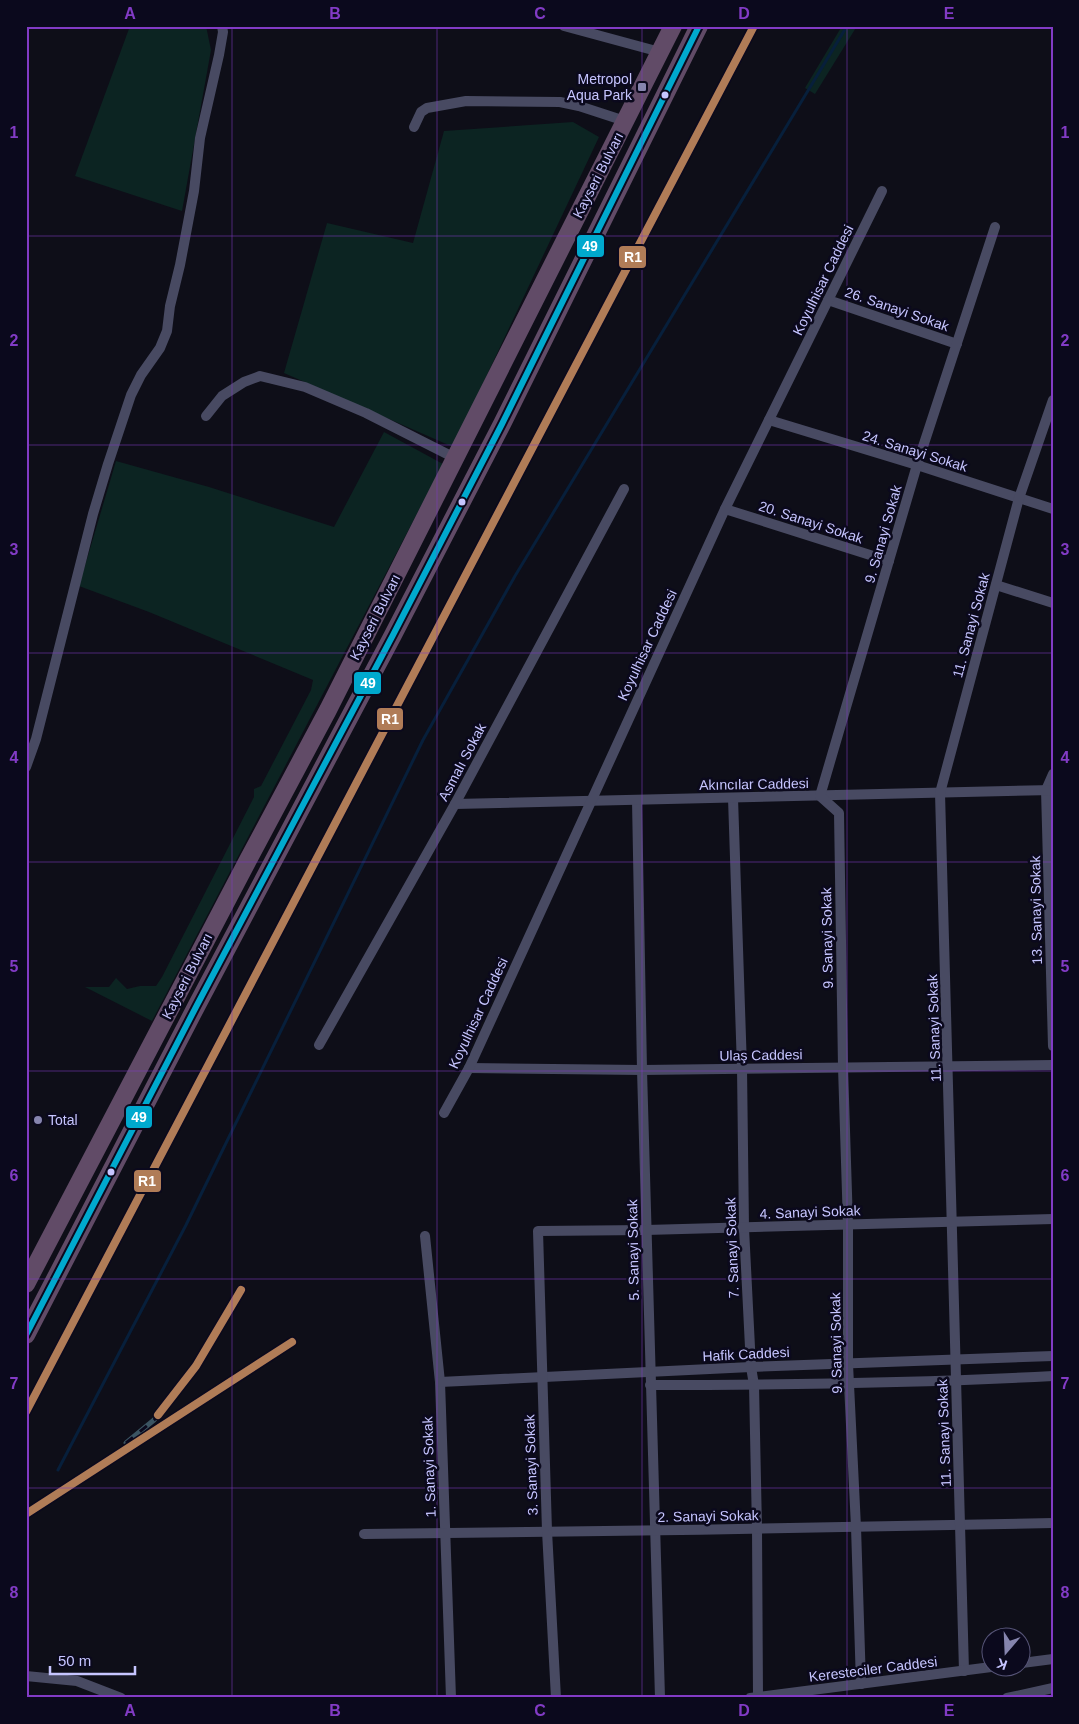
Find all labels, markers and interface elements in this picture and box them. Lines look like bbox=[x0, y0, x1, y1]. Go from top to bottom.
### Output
text: A bbox=[124, 5, 136, 22]
text: B bbox=[329, 5, 341, 22]
text: C bbox=[534, 5, 546, 22]
text: D bbox=[738, 5, 750, 22]
text: E bbox=[944, 5, 955, 22]
place label: Metropol Aqua Park bbox=[567, 71, 633, 103]
marker: Metropol Aqua Park bbox=[636, 81, 648, 93]
unlabelled marker bbox=[660, 90, 670, 100]
text: 1 bbox=[10, 124, 19, 141]
text: 1 bbox=[1061, 124, 1070, 141]
street label: Kayseri Bulvarı bbox=[569, 129, 627, 221]
street label: Koyulhisar Caddesi bbox=[789, 222, 857, 338]
line badge: 49 bbox=[576, 234, 605, 258]
text: 49 bbox=[582, 238, 598, 254]
line badge: R1 bbox=[618, 245, 647, 269]
text: R1 bbox=[624, 249, 642, 265]
street label: 26. Sanayi Sokak bbox=[843, 284, 952, 335]
text: 2 bbox=[10, 332, 19, 349]
text: 2 bbox=[1061, 332, 1070, 349]
street label: 24. Sanayi Sokak bbox=[861, 427, 970, 475]
street label: 9. Sanayi Sokak bbox=[861, 482, 905, 585]
unlabelled marker bbox=[457, 497, 467, 507]
street label: 20. Sanayi Sokak bbox=[757, 498, 866, 547]
text: 3 bbox=[10, 541, 19, 558]
text: 3 bbox=[1061, 541, 1070, 558]
street label: 11. Sanayi Sokak bbox=[949, 570, 993, 679]
street label: Kayseri Bulvarı bbox=[346, 571, 404, 663]
street label: Koyulhisar Caddesi bbox=[614, 587, 680, 703]
line badge: 49 bbox=[353, 671, 382, 695]
text: 49 bbox=[360, 675, 376, 691]
line badge: R1 bbox=[376, 707, 404, 731]
text: R1 bbox=[381, 711, 399, 727]
street label: Asmalı Sokak bbox=[435, 720, 490, 804]
text: 4 bbox=[10, 749, 19, 766]
text: 4 bbox=[1061, 749, 1070, 766]
street label: Akıncılar Caddesi bbox=[699, 775, 809, 793]
street label: 13. Sanayi Sokak bbox=[1027, 854, 1045, 965]
street label: 9. Sanayi Sokak bbox=[818, 886, 836, 989]
street label: Kayseri Bulvarı bbox=[158, 930, 216, 1022]
street label: Koyulhisar Caddesi bbox=[445, 955, 511, 1071]
text: 5 bbox=[10, 958, 19, 975]
text: 5 bbox=[1061, 958, 1070, 975]
street label: 11. Sanayi Sokak bbox=[924, 973, 944, 1082]
street label: Ulaş Caddesi bbox=[719, 1046, 803, 1064]
line badge: 49 bbox=[125, 1105, 153, 1129]
text: 49 bbox=[131, 1109, 147, 1125]
place label: Total bbox=[48, 1112, 78, 1128]
marker: Total bbox=[32, 1114, 44, 1126]
text: 6 bbox=[10, 1167, 19, 1184]
unlabelled marker bbox=[106, 1167, 116, 1177]
text: 6 bbox=[1061, 1167, 1070, 1184]
line badge: R1 bbox=[133, 1169, 162, 1193]
text: R1 bbox=[138, 1173, 156, 1189]
street label: 7. Sanayi Sokak bbox=[722, 1196, 742, 1299]
street label: 5. Sanayi Sokak bbox=[624, 1198, 642, 1301]
street label: 4. Sanayi Sokak bbox=[759, 1202, 862, 1222]
street label: 9. Sanayi Sokak bbox=[827, 1291, 845, 1394]
street label: Hafik Caddesi bbox=[702, 1344, 790, 1364]
text: 7 bbox=[10, 1375, 19, 1392]
text: 7 bbox=[1061, 1375, 1070, 1392]
street label: 11. Sanayi Sokak bbox=[934, 1378, 954, 1487]
street label: 3. Sanayi Sokak bbox=[521, 1413, 541, 1516]
street label: 1. Sanayi Sokak bbox=[419, 1415, 439, 1518]
street label: 2. Sanayi Sokak bbox=[657, 1507, 760, 1525]
text: 8 bbox=[10, 1584, 19, 1601]
text: 8 bbox=[1061, 1584, 1070, 1601]
north arrow bbox=[982, 1626, 1032, 1676]
scale bar bbox=[50, 1644, 135, 1676]
text: 50 m bbox=[58, 1652, 91, 1669]
street label: Keresteciler Caddesi bbox=[808, 1653, 938, 1685]
text: K bbox=[994, 1655, 1009, 1674]
text: A bbox=[124, 1702, 136, 1719]
text: B bbox=[329, 1702, 341, 1719]
text: C bbox=[534, 1702, 546, 1719]
text: D bbox=[738, 1702, 750, 1719]
text: E bbox=[944, 1702, 955, 1719]

